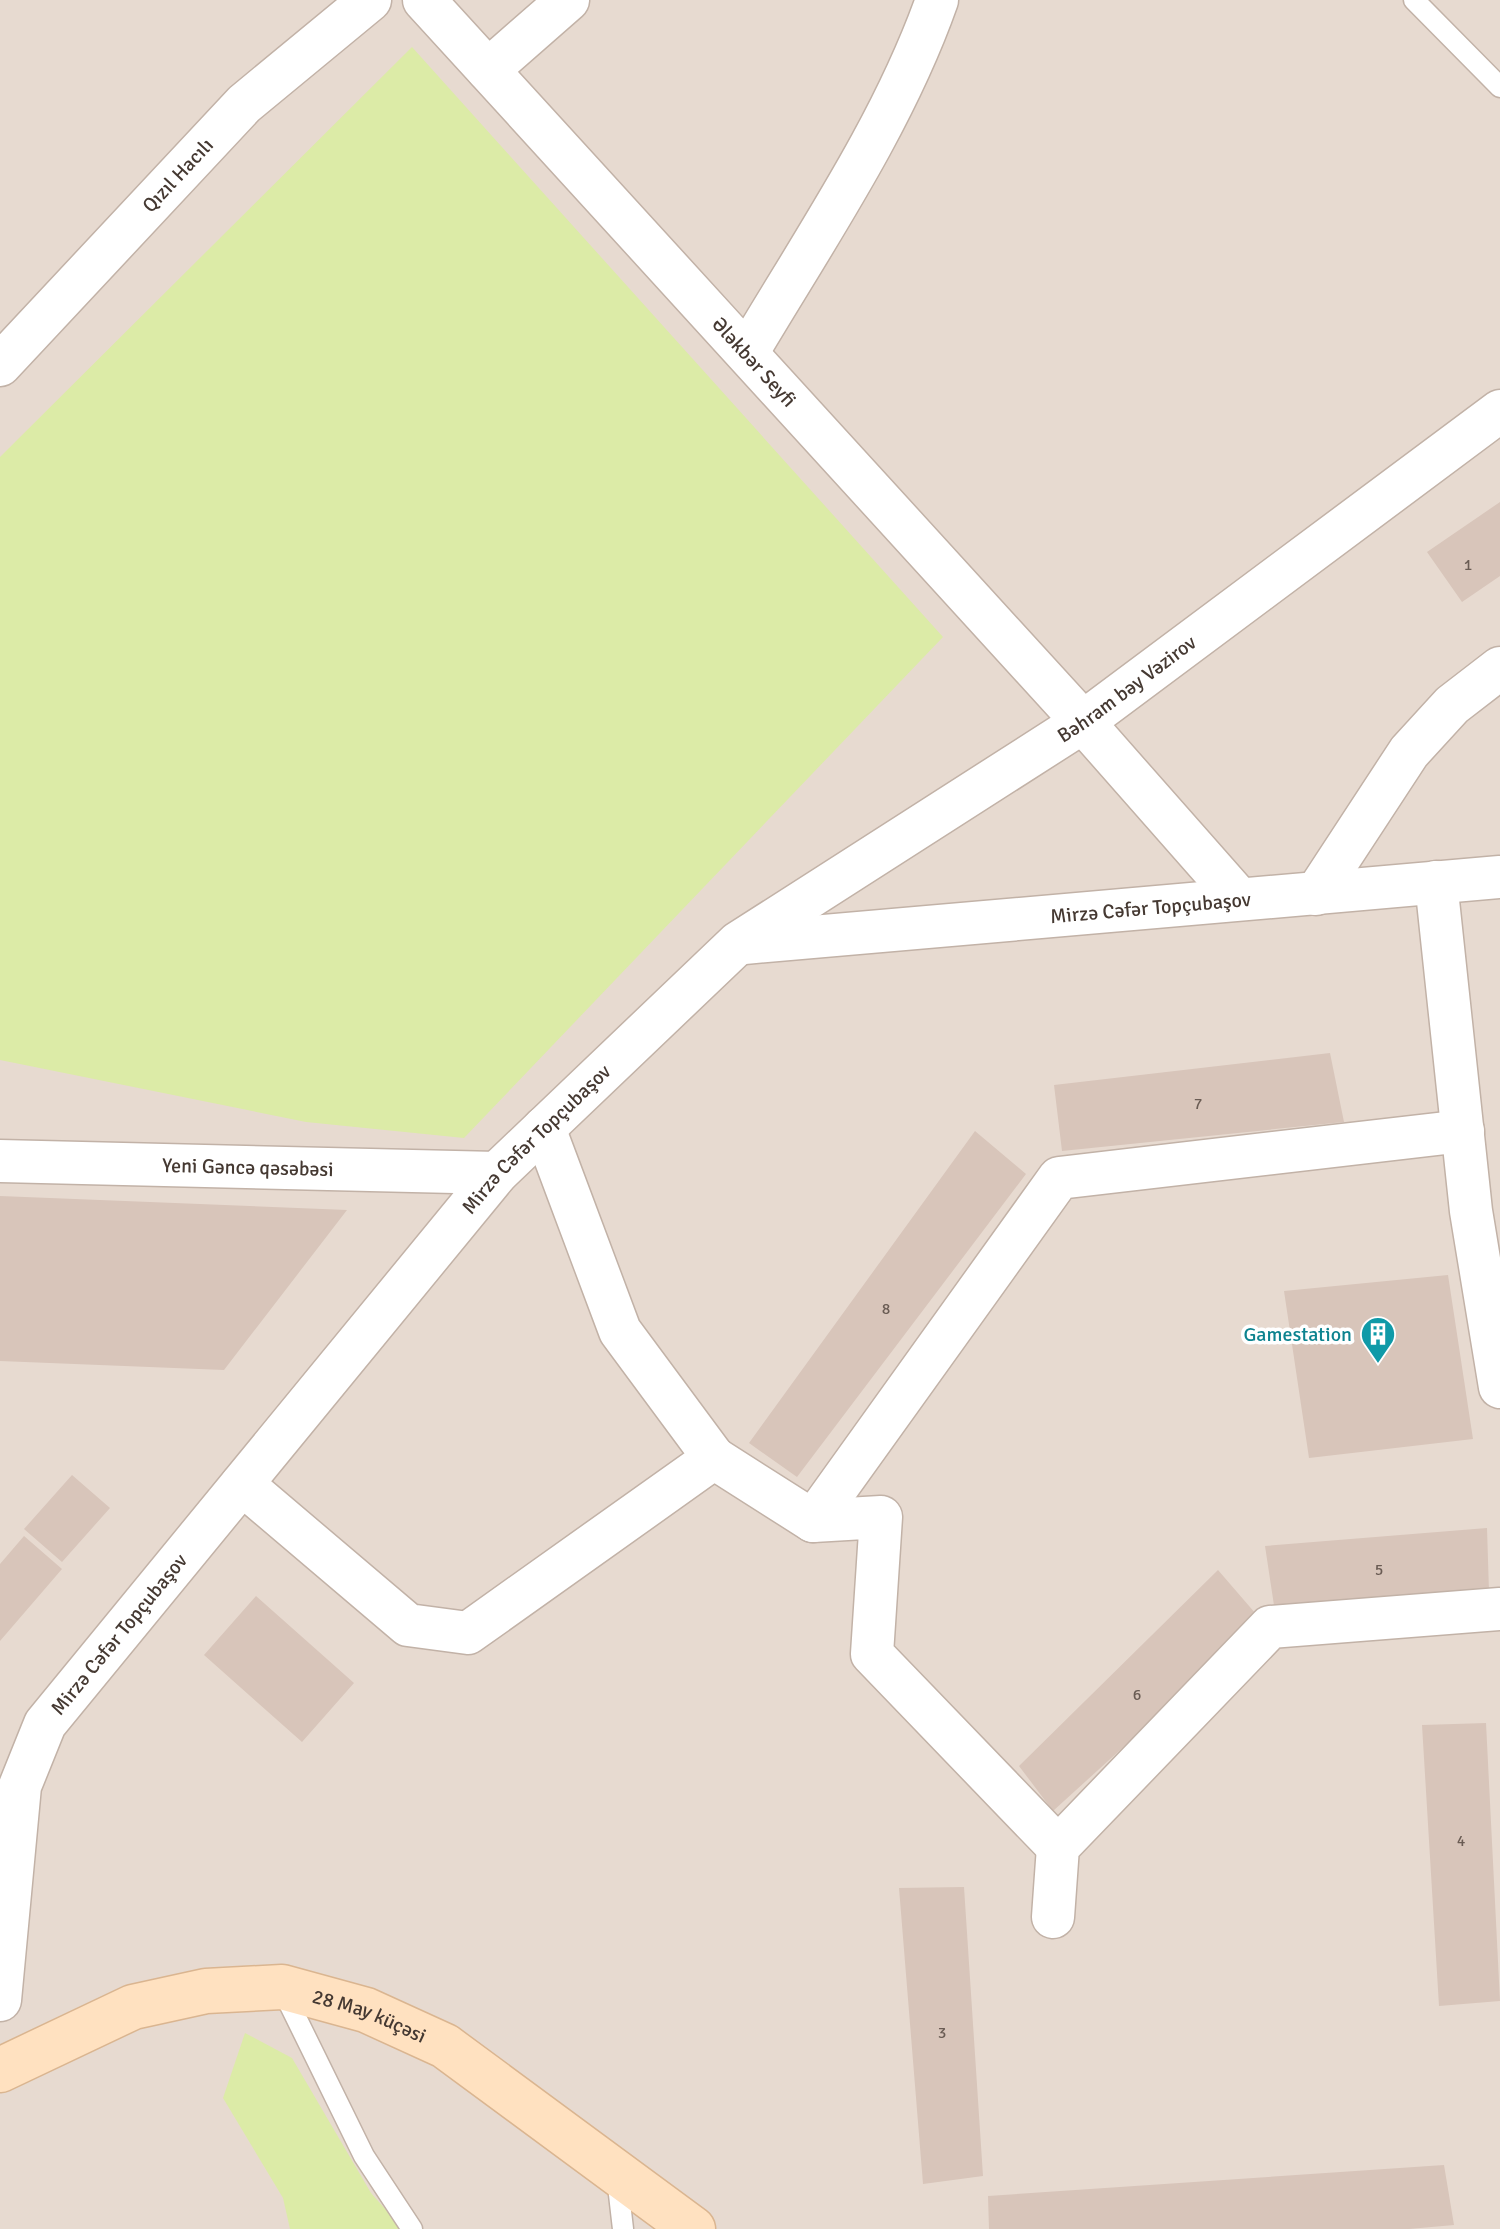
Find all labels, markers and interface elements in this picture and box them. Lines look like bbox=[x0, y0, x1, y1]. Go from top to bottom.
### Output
street label: Qızıl Hacılı bbox=[137, 133, 219, 218]
street label: Ələkbər Seyfi bbox=[707, 312, 801, 412]
house number: 1 bbox=[1464, 555, 1472, 575]
street label: Bəhram bəy Vəzirov bbox=[1053, 630, 1201, 748]
street label: Mirzə Cəfər Topçubaşov bbox=[1049, 887, 1252, 929]
street label: Mirzə Cəfər Topçubaşov bbox=[457, 1059, 616, 1219]
house number: 7 bbox=[1194, 1094, 1202, 1114]
street label: Yeni Gəncə qəsəbəsi bbox=[162, 1153, 334, 1182]
house number: 8 bbox=[882, 1299, 890, 1319]
building icon: Gamestation bbox=[1359, 1315, 1397, 1365]
place label: Gamestation bbox=[1243, 1322, 1352, 1347]
street label: Mirzə Cəfər Topçubaşov bbox=[46, 1549, 193, 1720]
house number: 5 bbox=[1375, 1560, 1383, 1580]
house number: 6 bbox=[1133, 1685, 1141, 1705]
house number: 4 bbox=[1457, 1831, 1466, 1851]
street label: 28 May küçəsi bbox=[309, 1984, 430, 2049]
house number: 3 bbox=[938, 2023, 946, 2043]

